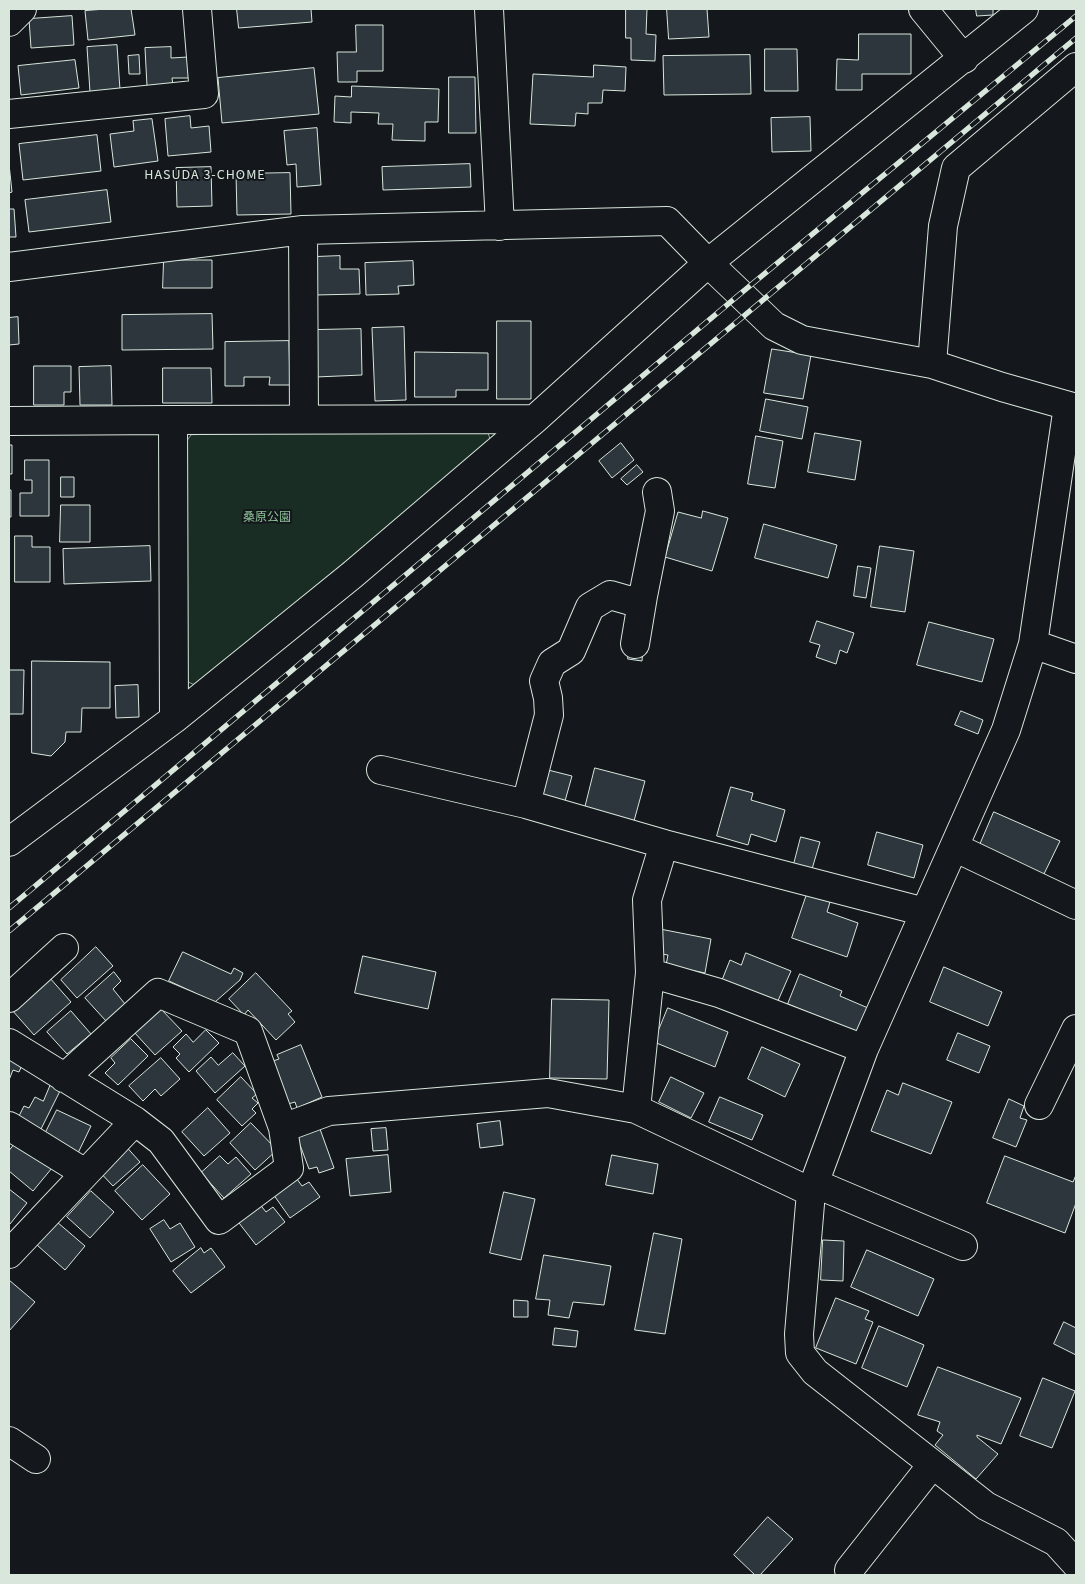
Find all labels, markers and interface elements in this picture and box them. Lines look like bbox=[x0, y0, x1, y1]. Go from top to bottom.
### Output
district label: HASUDA 3-CHOME bbox=[143, 168, 267, 184]
park label: 桑原公園 bbox=[243, 511, 291, 525]

